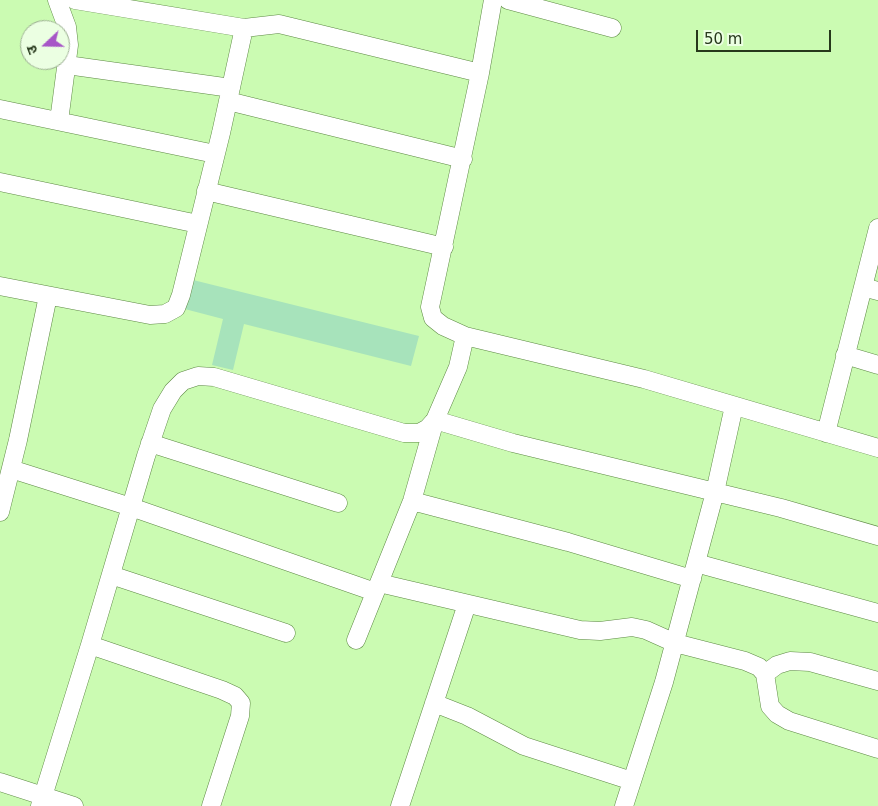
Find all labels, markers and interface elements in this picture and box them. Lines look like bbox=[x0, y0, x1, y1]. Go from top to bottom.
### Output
north arrow bbox=[20, 20, 70, 70]
scale bar bbox=[698, 20, 833, 52]
text: 50 m bbox=[704, 30, 742, 48]
text: उ bbox=[23, 43, 41, 57]

